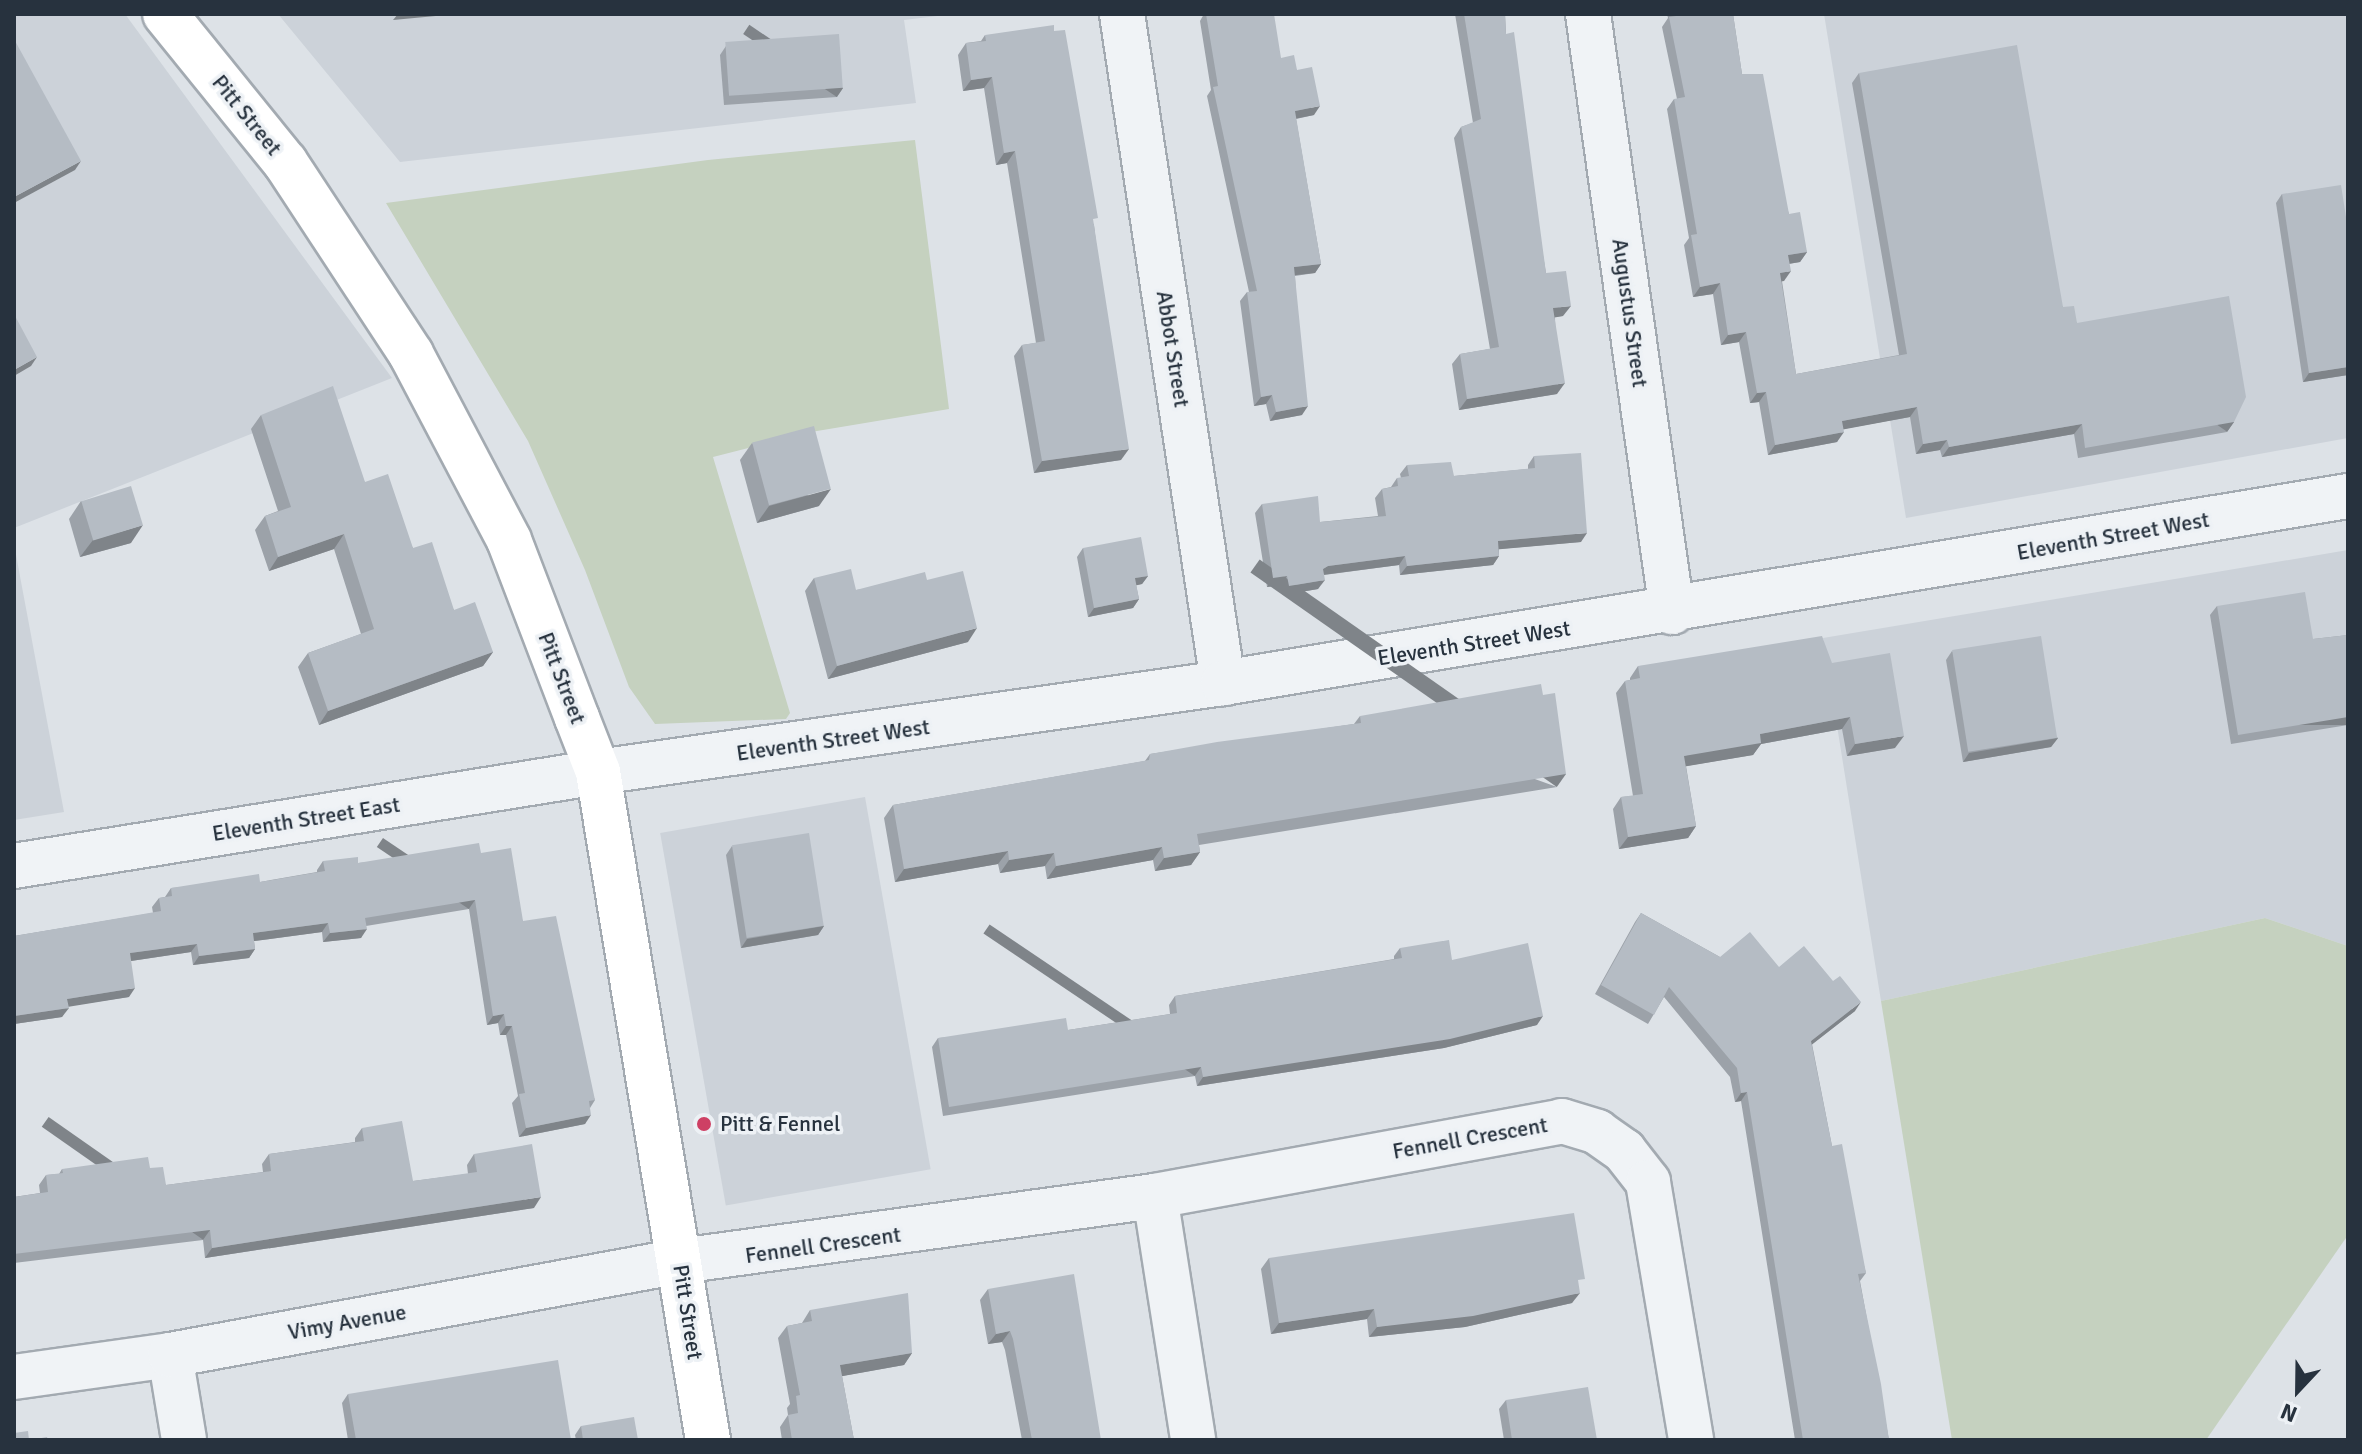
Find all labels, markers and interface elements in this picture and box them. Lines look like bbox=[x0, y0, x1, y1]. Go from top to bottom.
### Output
street label: Pitt Street bbox=[207, 69, 287, 161]
street label: Augustus Street bbox=[1606, 237, 1654, 389]
street label: Abbot Street bbox=[1151, 289, 1195, 409]
street label: Eleventh Street West bbox=[2015, 506, 2211, 566]
street label: Eleventh Street West bbox=[1376, 615, 1572, 671]
street label: Pitt Street bbox=[532, 629, 592, 727]
street label: Eleventh Street West bbox=[735, 713, 931, 767]
street label: Eleventh Street East bbox=[210, 791, 402, 847]
place label: Pitt & Fennel bbox=[720, 1111, 840, 1137]
street label: Fennell Crescent bbox=[1390, 1111, 1550, 1165]
marker: Pitt & Fennel bbox=[695, 1115, 713, 1133]
street label: Fennell Crescent bbox=[743, 1221, 903, 1269]
street label: Pitt Street bbox=[667, 1263, 709, 1361]
street label: Vimy Avenue bbox=[286, 1299, 408, 1345]
north arrow bbox=[2258, 1350, 2338, 1430]
text: N bbox=[2277, 1397, 2301, 1428]

